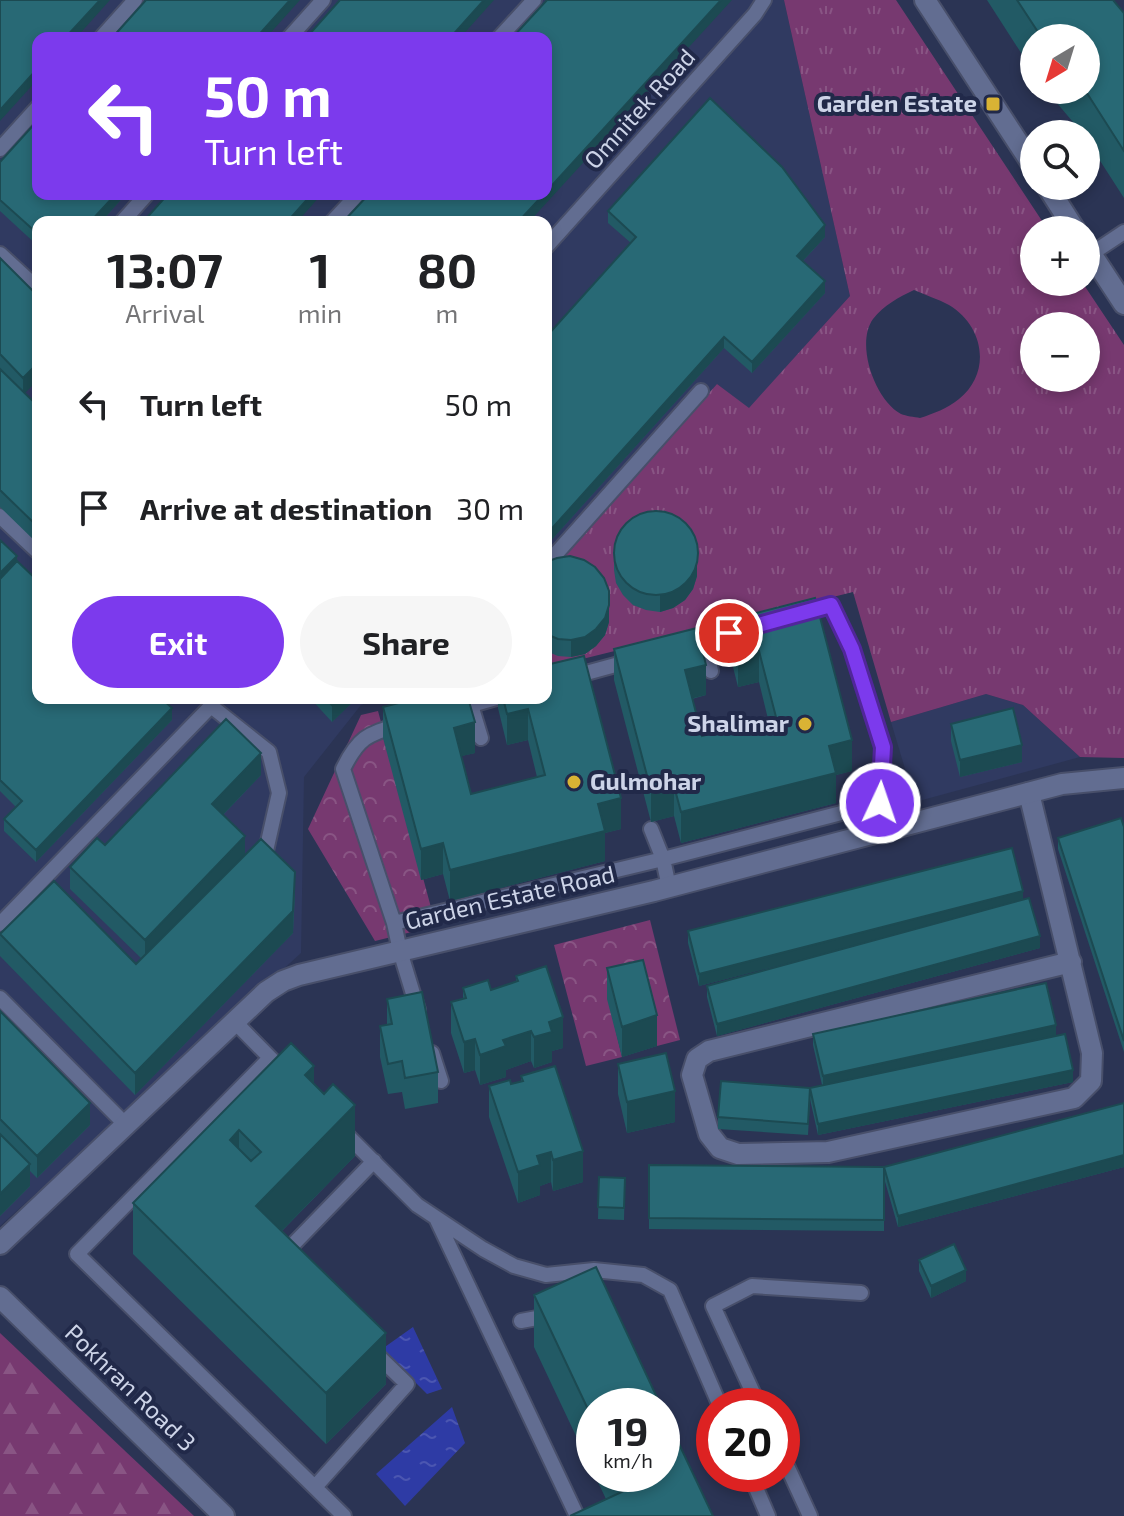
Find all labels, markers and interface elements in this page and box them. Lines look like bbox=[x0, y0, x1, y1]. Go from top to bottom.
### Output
north arrow bbox=[1020, 24, 1100, 104]
map controls bbox=[1020, 24, 1100, 392]
street label: Omnitek Road bbox=[577, 42, 700, 174]
text: 50 m bbox=[204, 61, 332, 128]
icon: left bbox=[72, 64, 176, 168]
place label: Garden Estate bbox=[817, 88, 977, 117]
marker: Garden Estate bbox=[984, 95, 1002, 113]
button: search bbox=[1020, 120, 1100, 200]
text: Turn left bbox=[204, 129, 343, 172]
button: + bbox=[1020, 216, 1100, 296]
text: 13:07 bbox=[107, 240, 223, 298]
text: 1 bbox=[309, 240, 330, 298]
text: 80 bbox=[417, 240, 477, 298]
text: Arrival bbox=[125, 297, 204, 328]
text: min bbox=[298, 297, 342, 328]
text: m bbox=[436, 297, 458, 328]
button: − bbox=[1020, 312, 1100, 392]
icon: left bbox=[72, 382, 116, 426]
text: Turn left bbox=[140, 386, 262, 422]
text: 50 m bbox=[445, 386, 512, 422]
icon: arrive bbox=[72, 486, 116, 530]
text: Arrive at destination bbox=[140, 490, 432, 526]
text: 30 m bbox=[456, 490, 524, 526]
button: Exit bbox=[72, 596, 284, 688]
button: Share bbox=[300, 596, 512, 688]
pin bbox=[695, 599, 763, 667]
icon: arrive bbox=[707, 611, 751, 655]
place label: Shalimar bbox=[687, 708, 790, 737]
marker: Shalimar bbox=[796, 715, 814, 733]
position arrow bbox=[838, 761, 922, 845]
place label: Gulmohar bbox=[590, 766, 702, 795]
marker: Gulmohar bbox=[565, 773, 583, 791]
street label: Garden Estate Road bbox=[402, 858, 617, 935]
street label: Pokhran Road 3 bbox=[60, 1317, 202, 1456]
speed limit sign: 20 bbox=[696, 1388, 800, 1492]
text: 19 bbox=[608, 1406, 648, 1454]
text: km/h bbox=[603, 1448, 653, 1472]

